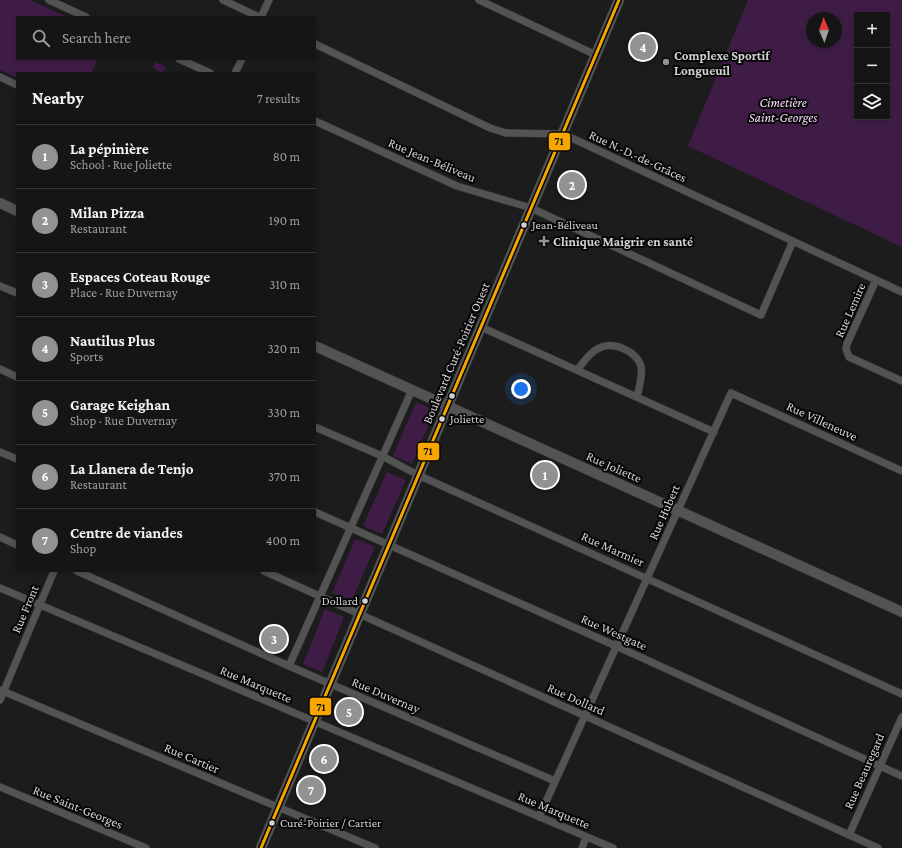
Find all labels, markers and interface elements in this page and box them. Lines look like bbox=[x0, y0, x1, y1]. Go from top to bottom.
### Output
north arrow bbox=[806, 12, 842, 48]
map controls bbox=[854, 12, 890, 120]
button: + bbox=[854, 12, 890, 48]
search box bbox=[16, 16, 316, 60]
icon: search bbox=[30, 27, 52, 49]
text: Search here bbox=[62, 30, 131, 46]
pin: 4 bbox=[630, 32, 656, 62]
place label: Complexe Sportif Longueuil bbox=[674, 48, 770, 78]
button: − bbox=[854, 48, 890, 84]
marker: Complexe Sportif Longueuil bbox=[661, 57, 671, 67]
button: layers bbox=[854, 84, 890, 120]
text: Nearby bbox=[32, 89, 84, 108]
text: 7 results bbox=[257, 91, 300, 106]
park label: Cimetière Saint-Georges bbox=[749, 95, 817, 125]
street label: Rue N.-D.-de-Grâces bbox=[587, 127, 689, 185]
line badge: 71 bbox=[548, 132, 571, 151]
street label: Rue Jean-Béliveau bbox=[386, 135, 478, 185]
text: 71 bbox=[554, 135, 564, 147]
text: La pépinière bbox=[70, 141, 149, 157]
text: 1 bbox=[43, 149, 47, 164]
text: 80 m bbox=[273, 149, 300, 164]
text: School · Rue Joliette bbox=[70, 157, 172, 172]
pin: 2 bbox=[559, 170, 585, 200]
text: Milan Pizza bbox=[70, 205, 144, 221]
text: 2 bbox=[42, 213, 48, 228]
text: 190 m bbox=[269, 213, 300, 228]
place label: Jean-Béliveau bbox=[531, 218, 599, 232]
marker: Jean-Béliveau bbox=[519, 220, 529, 230]
text: Restaurant bbox=[70, 221, 127, 236]
place label: Clinique Maigrir en santé bbox=[553, 234, 693, 249]
marker: Clinique Maigrir en santé bbox=[538, 235, 550, 247]
text: Espaces Coteau Rouge bbox=[70, 269, 210, 285]
text: 3 bbox=[42, 277, 48, 292]
text: 310 m bbox=[269, 277, 300, 292]
street label: Boulevard Curé-Poirier Ouest bbox=[419, 279, 493, 426]
street label: Rue Lemire bbox=[831, 280, 869, 340]
text: Place · Rue Duvernay bbox=[70, 285, 178, 300]
text: Nautilus Plus bbox=[70, 333, 155, 349]
text: 4 bbox=[41, 341, 49, 356]
text: 320 m bbox=[267, 341, 300, 356]
text: Sports bbox=[70, 349, 103, 364]
your location bbox=[511, 379, 531, 399]
unlabelled marker bbox=[447, 391, 457, 401]
text: Garage Keighan bbox=[70, 397, 170, 413]
street label: Rue Villeneuve bbox=[784, 398, 860, 444]
text: 5 bbox=[42, 405, 48, 420]
text: 330 m bbox=[267, 405, 300, 420]
place label: Joliette bbox=[449, 412, 484, 426]
text: Shop · Rue Duvernay bbox=[70, 413, 177, 428]
marker: Joliette bbox=[437, 414, 447, 424]
line badge: 71 bbox=[417, 442, 440, 461]
text: 71 bbox=[423, 445, 433, 457]
street label: Rue Joliette bbox=[584, 448, 644, 486]
pin: 1 bbox=[532, 460, 558, 490]
text: La Llanera de Tenjo bbox=[70, 461, 194, 477]
text: 6 bbox=[41, 469, 49, 484]
text: 370 m bbox=[268, 469, 300, 484]
text: Restaurant bbox=[70, 477, 127, 492]
street label: Rue Hubert bbox=[645, 481, 683, 542]
text: Centre de viandes bbox=[70, 525, 183, 541]
street label: Rue Marmier bbox=[579, 528, 647, 570]
text: 7 bbox=[42, 533, 48, 548]
text: 400 m bbox=[266, 533, 300, 548]
text: Shop bbox=[70, 541, 96, 556]
street label: Rue Front bbox=[8, 582, 42, 635]
place label: Dollard bbox=[322, 594, 359, 608]
marker: Dollard bbox=[360, 596, 370, 606]
street label: Rue Westgate bbox=[579, 611, 650, 653]
pin: 3 bbox=[261, 624, 287, 654]
street label: Rue Marquette bbox=[218, 662, 295, 706]
street label: Rue Duvernay bbox=[350, 674, 423, 717]
street label: Rue Dollard bbox=[545, 680, 607, 718]
line badge: 71 bbox=[309, 697, 332, 716]
pin: 5 bbox=[336, 697, 362, 727]
text: 71 bbox=[316, 701, 326, 713]
street label: Rue Beauregard bbox=[841, 731, 887, 811]
street label: Rue Cartier bbox=[162, 740, 222, 776]
pin: 6 bbox=[311, 744, 337, 774]
pin: 7 bbox=[298, 775, 324, 805]
street label: Rue Saint-Georges bbox=[31, 782, 125, 832]
street label: Rue Marquette bbox=[516, 788, 593, 832]
place label: Curé-Poirier / Cartier bbox=[280, 816, 382, 830]
marker: Curé-Poirier / Cartier bbox=[267, 818, 277, 828]

